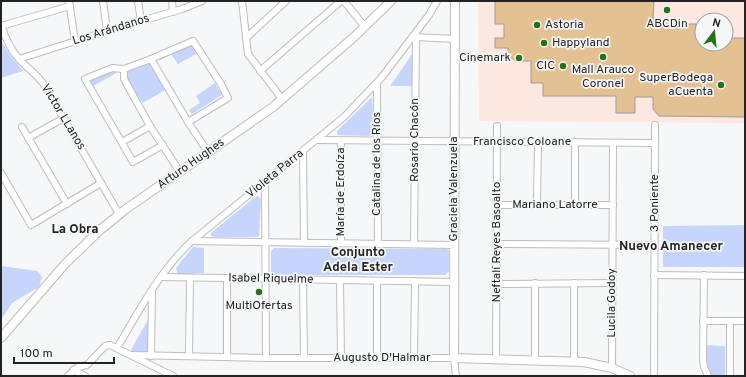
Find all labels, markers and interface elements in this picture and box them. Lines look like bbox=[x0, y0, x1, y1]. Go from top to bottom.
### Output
marker: ABCDin bbox=[662, 5, 672, 15]
street label: Los Arándanos bbox=[71, 11, 151, 49]
north arrow bbox=[694, 12, 734, 52]
place label: ABCDin bbox=[646, 16, 688, 32]
text: N bbox=[711, 16, 722, 31]
place label: Astoria bbox=[545, 17, 584, 33]
marker: Astoria bbox=[532, 20, 542, 30]
place label: Happyland bbox=[552, 35, 610, 51]
marker: Happyland bbox=[539, 38, 549, 48]
place label: Cinemark bbox=[459, 50, 511, 66]
marker: Mall Arauco Coronel bbox=[598, 52, 608, 62]
marker: Cinemark bbox=[514, 53, 524, 63]
place label: CIC bbox=[536, 58, 555, 74]
marker: CIC bbox=[558, 61, 568, 71]
place label: Mall Arauco Coronel bbox=[572, 62, 635, 92]
place label: SuperBodega aCuenta bbox=[639, 70, 713, 100]
marker: SuperBodega aCuenta bbox=[716, 80, 726, 90]
street label: Victor LLanos bbox=[37, 81, 89, 153]
street label: Rosario Chacón bbox=[407, 98, 423, 182]
street label: Catalina de los Ríos bbox=[369, 112, 385, 216]
street label: Francisco Coloane bbox=[473, 134, 571, 150]
street label: Arturo Hughes bbox=[154, 135, 228, 193]
street label: Graciela Valenzuela bbox=[446, 137, 462, 241]
street label: Violeta Parra bbox=[243, 146, 307, 202]
street label: María de Erdoíza bbox=[333, 148, 349, 236]
street label: 3 Poniente bbox=[647, 174, 663, 232]
street label: Neftalí Reyes Basoalto bbox=[489, 181, 505, 302]
street label: Mariano Latorre bbox=[512, 197, 598, 213]
district label: La Obra bbox=[51, 222, 99, 238]
district label: Nuevo Amanecer bbox=[619, 239, 724, 255]
district label: Conjunto Adela Ester bbox=[323, 245, 394, 276]
street label: Lucila Godoy bbox=[604, 268, 620, 338]
street label: Isabel Riquelme bbox=[228, 270, 314, 288]
marker: MultiOfertas bbox=[254, 287, 264, 297]
place label: MultiOfertas bbox=[225, 298, 293, 314]
scale bar bbox=[14, 339, 114, 365]
text: 100 m bbox=[20, 346, 53, 362]
street label: Augusto D'Halmar bbox=[333, 350, 431, 366]

